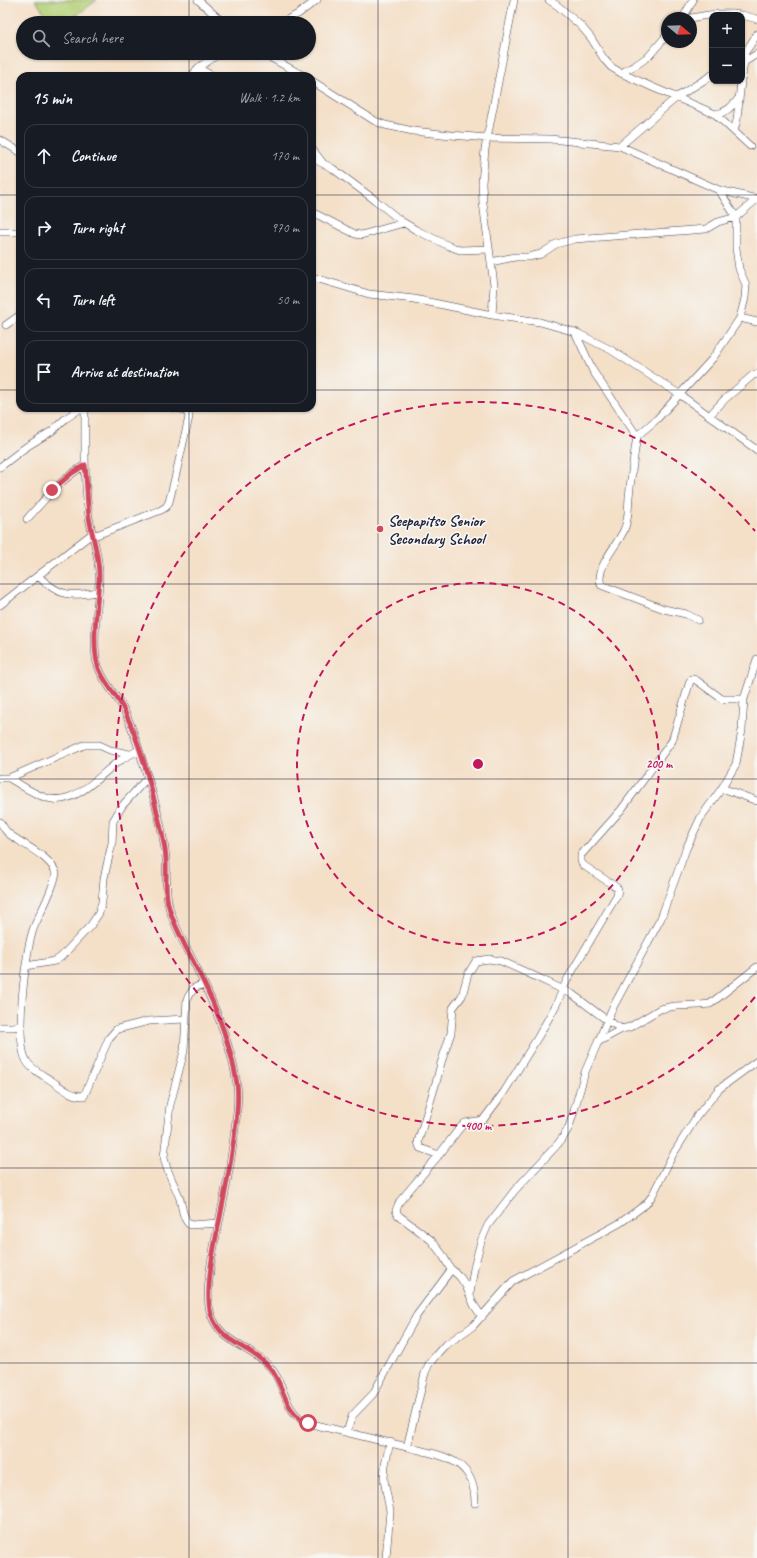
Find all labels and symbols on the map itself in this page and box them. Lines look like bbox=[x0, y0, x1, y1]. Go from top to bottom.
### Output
north arrow bbox=[661, 12, 697, 48]
route end bbox=[43, 481, 61, 499]
place label: Seepapitso Senior Secondary School bbox=[388, 511, 487, 549]
marker: Seepapitso Senior Secondary School bbox=[375, 524, 385, 534]
text: 200 m bbox=[646, 756, 673, 772]
centre of rings bbox=[471, 757, 485, 771]
text: 400 m bbox=[465, 1118, 492, 1134]
route start bbox=[299, 1414, 317, 1432]

